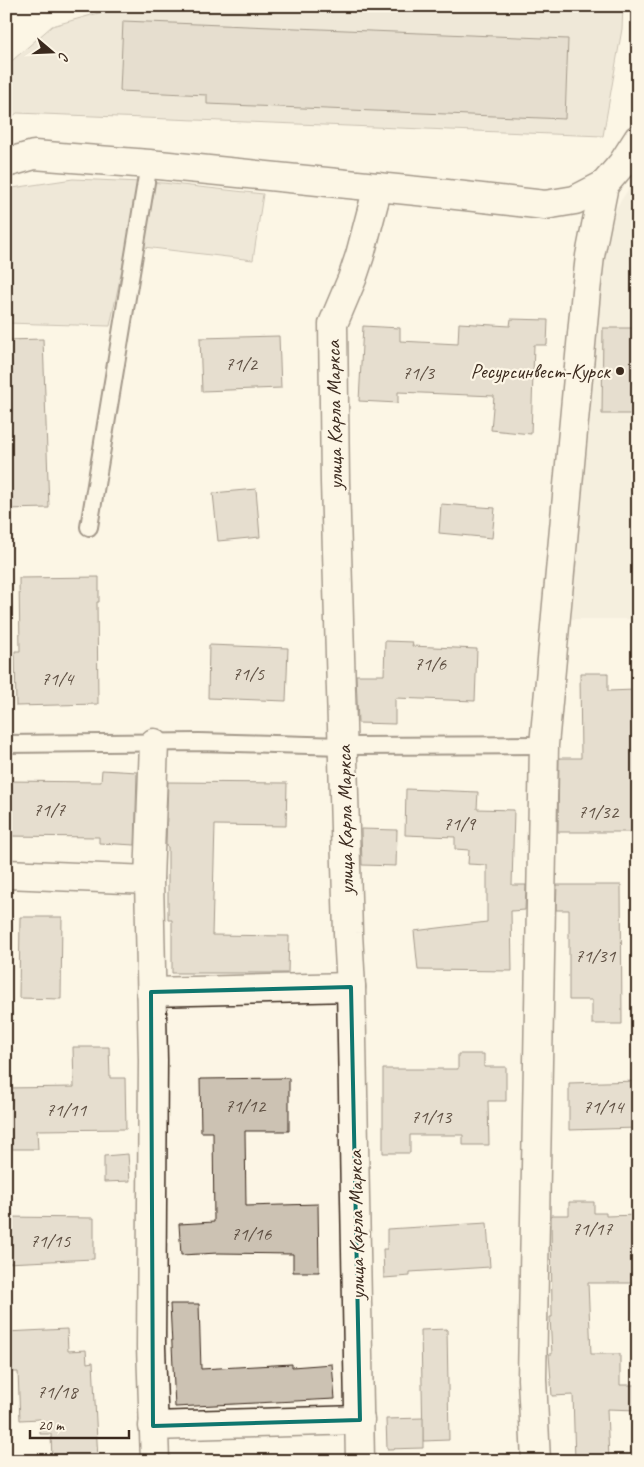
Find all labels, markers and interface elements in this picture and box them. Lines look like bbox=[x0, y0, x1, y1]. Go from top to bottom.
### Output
north arrow bbox=[28, 28, 78, 78]
text: С bbox=[54, 50, 73, 64]
street label: улица Карла Маркса bbox=[320, 338, 348, 492]
house number: 71/2 bbox=[225, 352, 258, 376]
place label: Ресурсинвест-Курск bbox=[470, 358, 611, 384]
house number: 71/3 bbox=[402, 361, 435, 385]
marker: Ресурсинвест-Курск bbox=[614, 365, 626, 377]
house number: 71/6 bbox=[414, 652, 447, 676]
house number: 71/5 bbox=[232, 662, 265, 686]
house number: 71/4 bbox=[41, 667, 75, 691]
street label: улица Карла Маркса bbox=[331, 743, 359, 897]
house number: 71/7 bbox=[33, 798, 66, 822]
house number: 71/32 bbox=[578, 800, 620, 824]
house number: 71/9 bbox=[443, 812, 476, 836]
house number: 71/31 bbox=[575, 944, 617, 968]
house number: 71/12 bbox=[225, 1094, 267, 1118]
house number: 71/14 bbox=[583, 1095, 626, 1119]
house number: 71/11 bbox=[46, 1098, 88, 1122]
house number: 71/13 bbox=[411, 1105, 453, 1129]
street label: улица Карла Маркса bbox=[342, 1148, 370, 1302]
house number: 71/17 bbox=[572, 1217, 614, 1241]
house number: 71/16 bbox=[231, 1222, 273, 1246]
house number: 71/15 bbox=[30, 1229, 72, 1253]
house number: 71/18 bbox=[37, 1380, 80, 1404]
scale bar bbox=[30, 1407, 129, 1439]
text: 20 m bbox=[38, 1416, 65, 1435]

